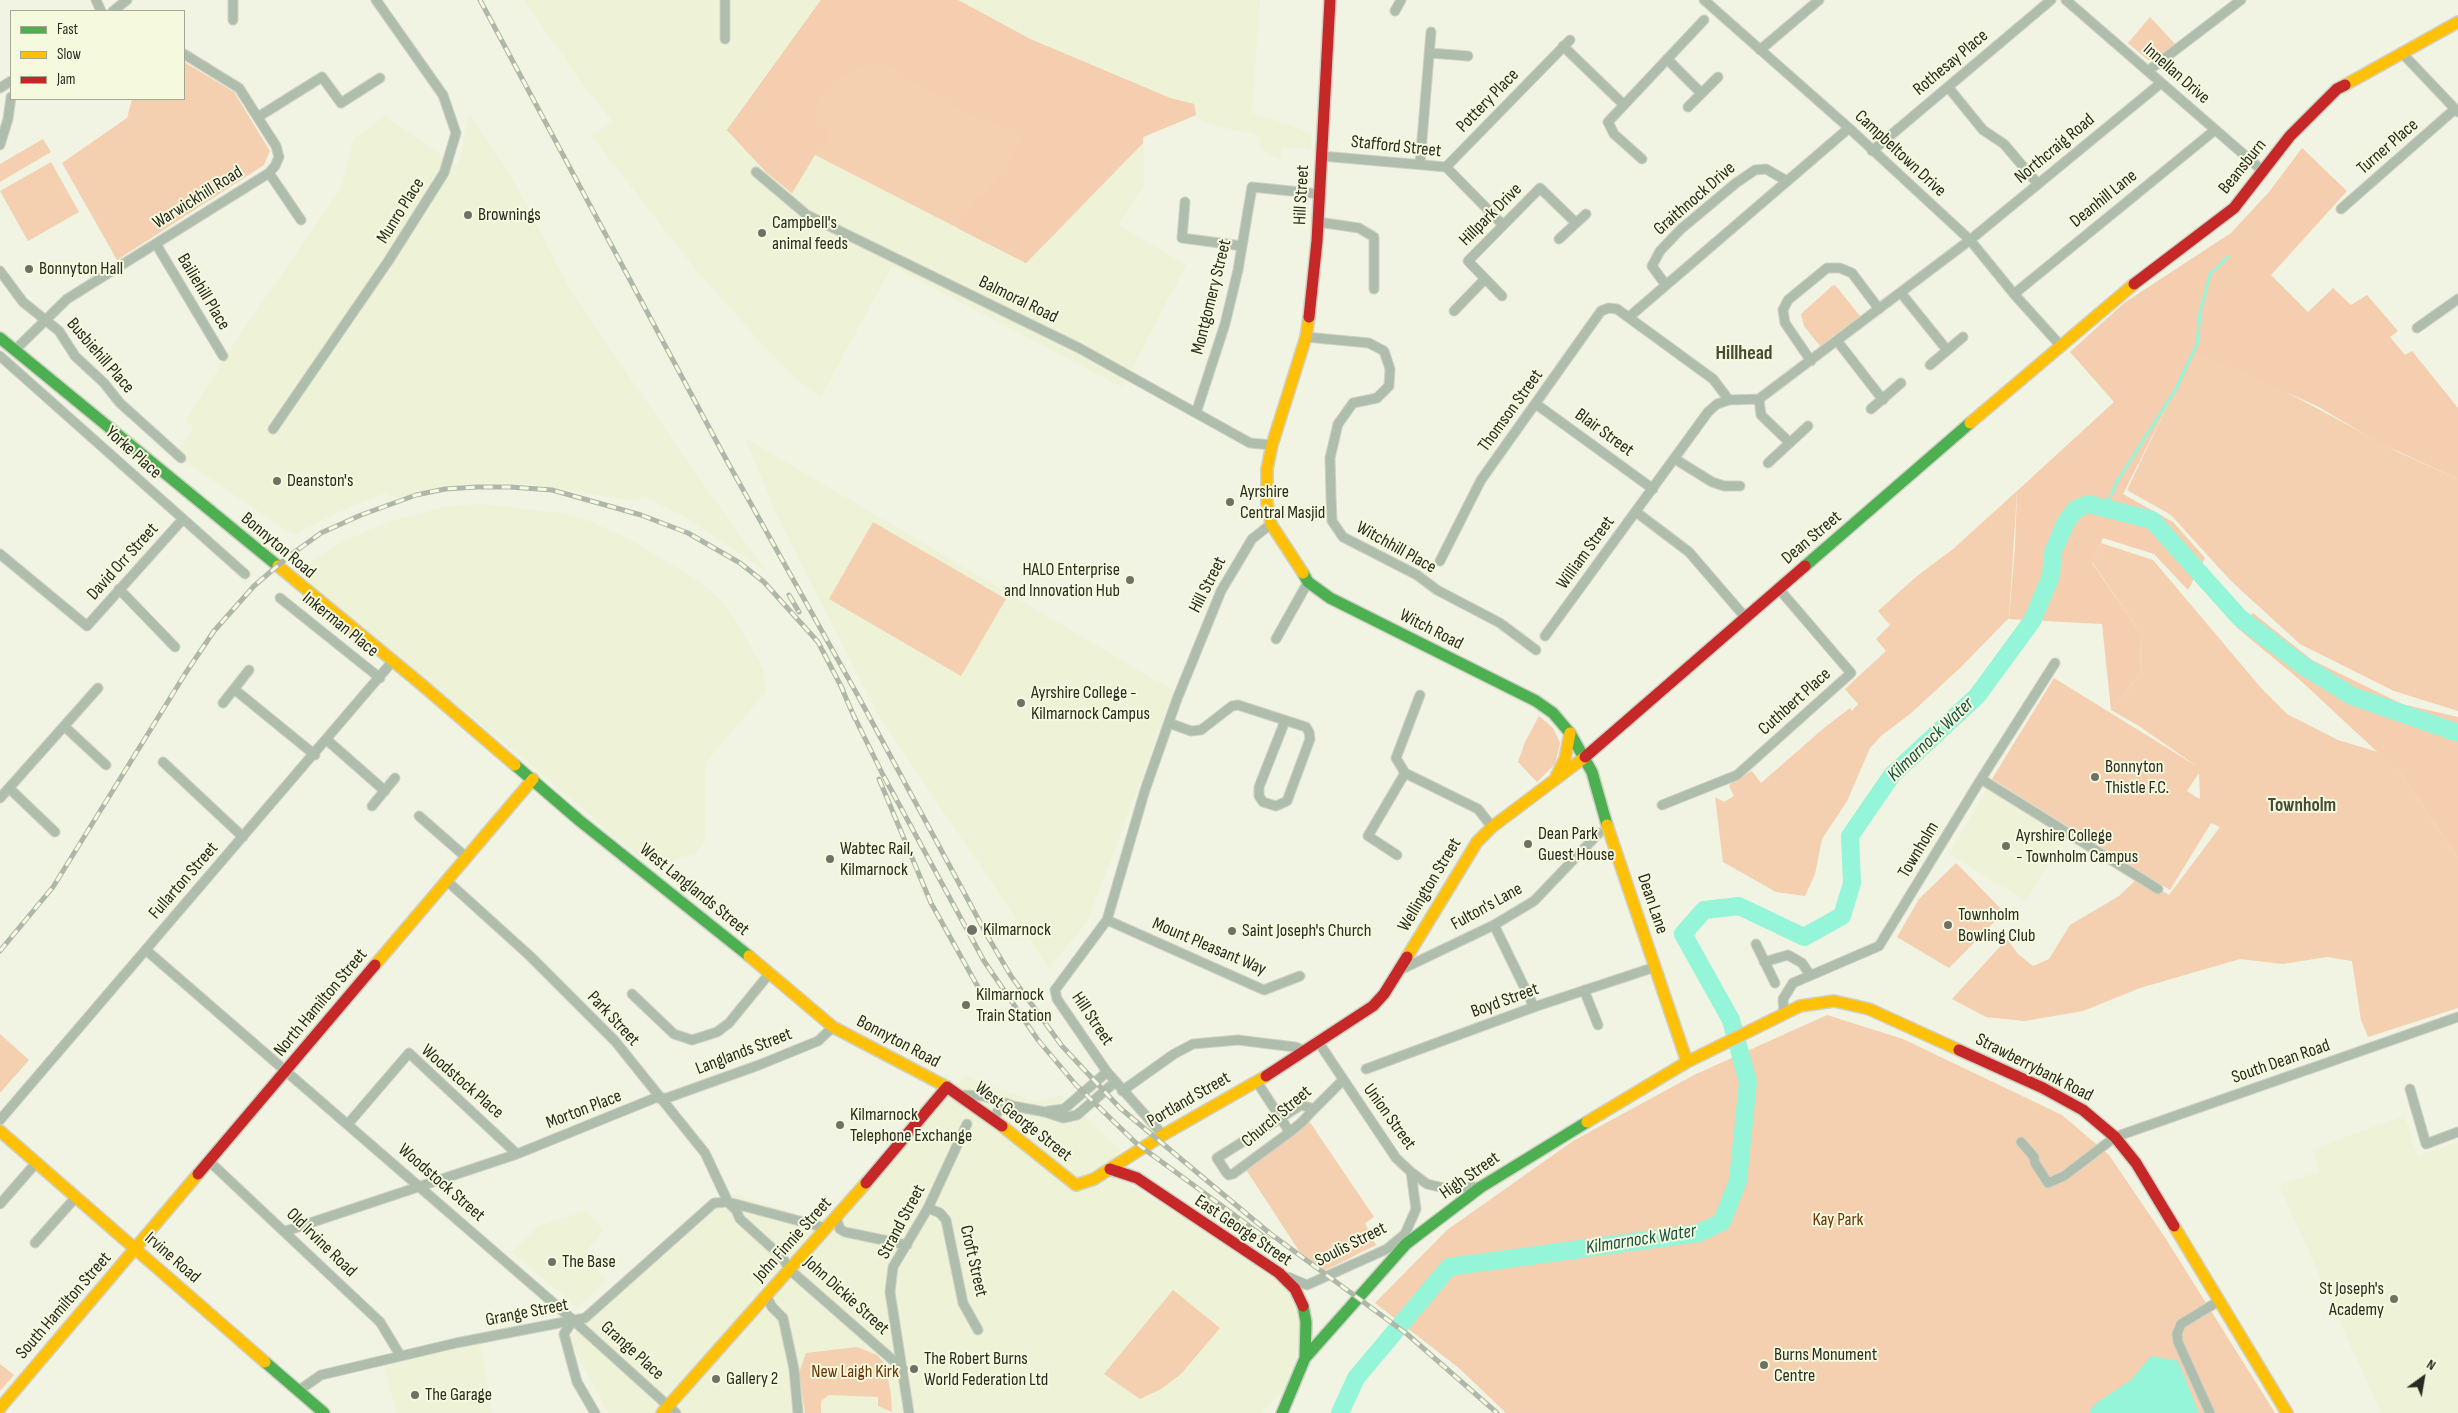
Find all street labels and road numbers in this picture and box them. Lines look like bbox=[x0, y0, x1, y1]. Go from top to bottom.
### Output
street label: Rothesay Place bbox=[1909, 25, 1993, 101]
street label: Innellan Drive bbox=[2138, 39, 2214, 109]
street label: Pottery Place bbox=[1452, 65, 1524, 137]
street label: Campbeltown Drive bbox=[1850, 106, 1950, 202]
street label: Northcraig Road bbox=[2011, 109, 2099, 189]
street label: Turner Place bbox=[2353, 115, 2423, 179]
street label: Stafford Street bbox=[1350, 132, 1442, 162]
street label: Beansburn bbox=[2214, 135, 2272, 199]
street label: Graithnock Drive bbox=[1650, 158, 1740, 240]
street label: Warwickhill Road bbox=[149, 162, 247, 234]
street label: Hill Street bbox=[1290, 164, 1314, 226]
street label: Deanhill Lane bbox=[2066, 165, 2142, 233]
street label: Munro Place bbox=[372, 174, 430, 248]
street label: Hillpark Drive bbox=[1455, 179, 1527, 251]
street label: Montgomery Street bbox=[1187, 237, 1237, 357]
street label: Bailiehill Place bbox=[172, 250, 234, 334]
street label: Balmoral Road bbox=[975, 272, 1061, 328]
street label: Busbiehill Place bbox=[61, 314, 139, 398]
street label: Thomson Street bbox=[1474, 366, 1548, 456]
street label: Blair Street bbox=[1570, 404, 1638, 462]
street label: Yorke Place bbox=[100, 422, 166, 484]
street label: Dean Street bbox=[1778, 507, 1846, 569]
street label: Bonnyton Road bbox=[236, 508, 320, 584]
street label: William Street bbox=[1552, 512, 1620, 594]
street label: Witchhill Place bbox=[1352, 517, 1440, 579]
street label: David Orr Street bbox=[83, 519, 163, 605]
street label: Hill Street bbox=[1185, 553, 1231, 617]
street label: Inkerman Place bbox=[298, 588, 382, 662]
street label: Witch Road bbox=[1396, 605, 1466, 655]
street label: Cuthbert Place bbox=[1754, 664, 1836, 740]
street label: Townholm bbox=[1894, 818, 1944, 882]
street label: Wellington Street bbox=[1394, 834, 1466, 936]
street label: Fullarton Street bbox=[145, 838, 223, 924]
street label: West Langlands Street bbox=[635, 839, 753, 941]
street label: Dean Lane bbox=[1632, 871, 1672, 937]
street label: Fulton's Lane bbox=[1448, 879, 1526, 935]
street label: Mount Pleasant Way bbox=[1149, 913, 1269, 981]
street label: North Hamilton Street bbox=[270, 945, 372, 1061]
street label: Boyd Street bbox=[1468, 979, 1542, 1023]
street label: Park Street bbox=[582, 987, 644, 1051]
street label: Hill Street bbox=[1066, 988, 1118, 1050]
street label: Bonnyton Road bbox=[853, 1011, 943, 1073]
street label: Langlands Street bbox=[693, 1024, 795, 1080]
street label: Strawberrybank Road bbox=[1972, 1029, 2096, 1107]
street label: South Dean Road bbox=[2229, 1035, 2333, 1089]
street label: Woodstock Place bbox=[416, 1040, 508, 1124]
street label: Portland Street bbox=[1144, 1068, 1234, 1132]
street label: West George Street bbox=[970, 1077, 1076, 1167]
street label: Union Street bbox=[1358, 1080, 1420, 1154]
street label: Church Street bbox=[1238, 1082, 1316, 1152]
street label: Morton Place bbox=[543, 1086, 625, 1134]
street label: Woodstock Street bbox=[393, 1139, 489, 1227]
street label: High Street bbox=[1436, 1148, 1504, 1204]
street label: Strand Street bbox=[873, 1181, 931, 1263]
street label: East George Street bbox=[1190, 1191, 1296, 1271]
street label: John Finnie Street bbox=[749, 1193, 837, 1287]
street label: Old Irvine Road bbox=[281, 1204, 361, 1282]
street label: Soulis Street bbox=[1312, 1218, 1390, 1272]
street label: Croft Street bbox=[954, 1223, 992, 1299]
street label: Irvine Road bbox=[140, 1228, 204, 1288]
street label: South Hamilton Street bbox=[12, 1248, 116, 1364]
street label: John Dickie Street bbox=[799, 1252, 893, 1340]
street label: Grange Street bbox=[484, 1294, 570, 1332]
street label: Grange Place bbox=[596, 1317, 668, 1385]

